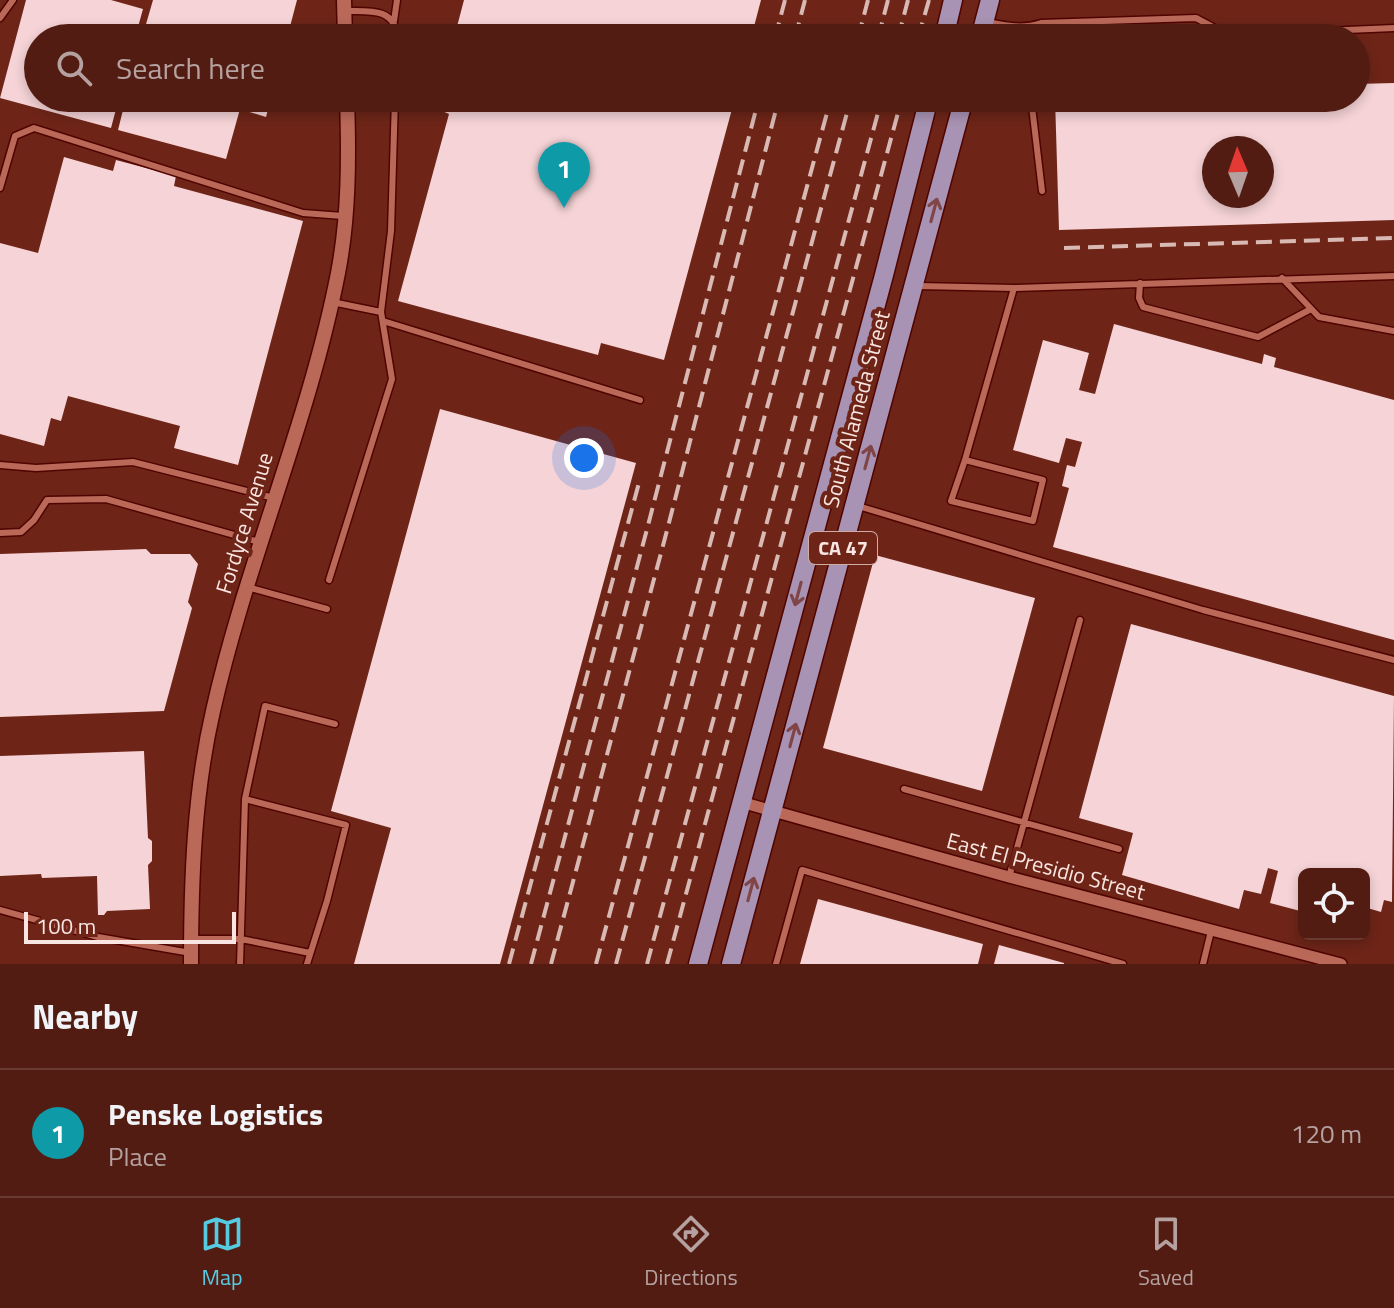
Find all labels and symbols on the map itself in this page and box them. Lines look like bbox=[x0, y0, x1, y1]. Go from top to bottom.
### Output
north arrow bbox=[1202, 136, 1274, 208]
pin: 1 bbox=[538, 142, 590, 208]
one-way arrow bbox=[927, 198, 942, 224]
street label: South Alameda Street bbox=[813, 307, 899, 511]
your location bbox=[564, 438, 604, 478]
one-way arrow bbox=[861, 445, 876, 470]
street label: Fordyce Avenue bbox=[206, 448, 282, 598]
road number: CA 47 bbox=[809, 532, 877, 564]
one-way arrow bbox=[790, 580, 805, 606]
one-way arrow bbox=[786, 723, 801, 749]
street label: East El Presidio Street bbox=[943, 823, 1149, 909]
one-way arrow bbox=[745, 876, 760, 902]
scale bar bbox=[24, 908, 236, 944]

